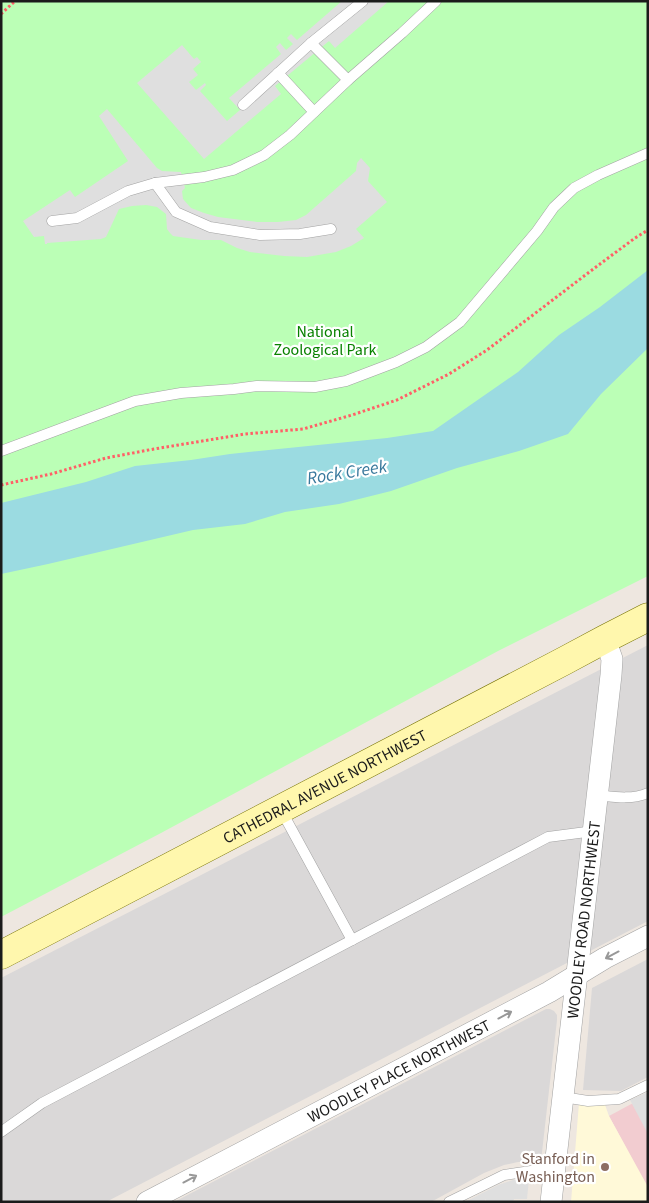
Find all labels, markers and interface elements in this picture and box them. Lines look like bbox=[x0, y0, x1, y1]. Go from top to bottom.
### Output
park label: National Zoological Park bbox=[274, 321, 376, 361]
water label: Rock Creek bbox=[305, 454, 389, 491]
street label: CATHEDRAL AVENUE NORTHWEST bbox=[219, 724, 431, 849]
street label: WOODLEY ROAD NORTHWEST bbox=[562, 820, 606, 1020]
one-way arrow bbox=[605, 951, 620, 960]
one-way arrow bbox=[497, 1010, 512, 1019]
street label: WOODLEY PLACE NORTHWEST bbox=[304, 1014, 495, 1128]
place label: Stanford in Washington bbox=[516, 1148, 595, 1188]
marker: Stanford in Washington bbox=[599, 1161, 611, 1173]
one-way arrow bbox=[182, 1174, 197, 1183]

